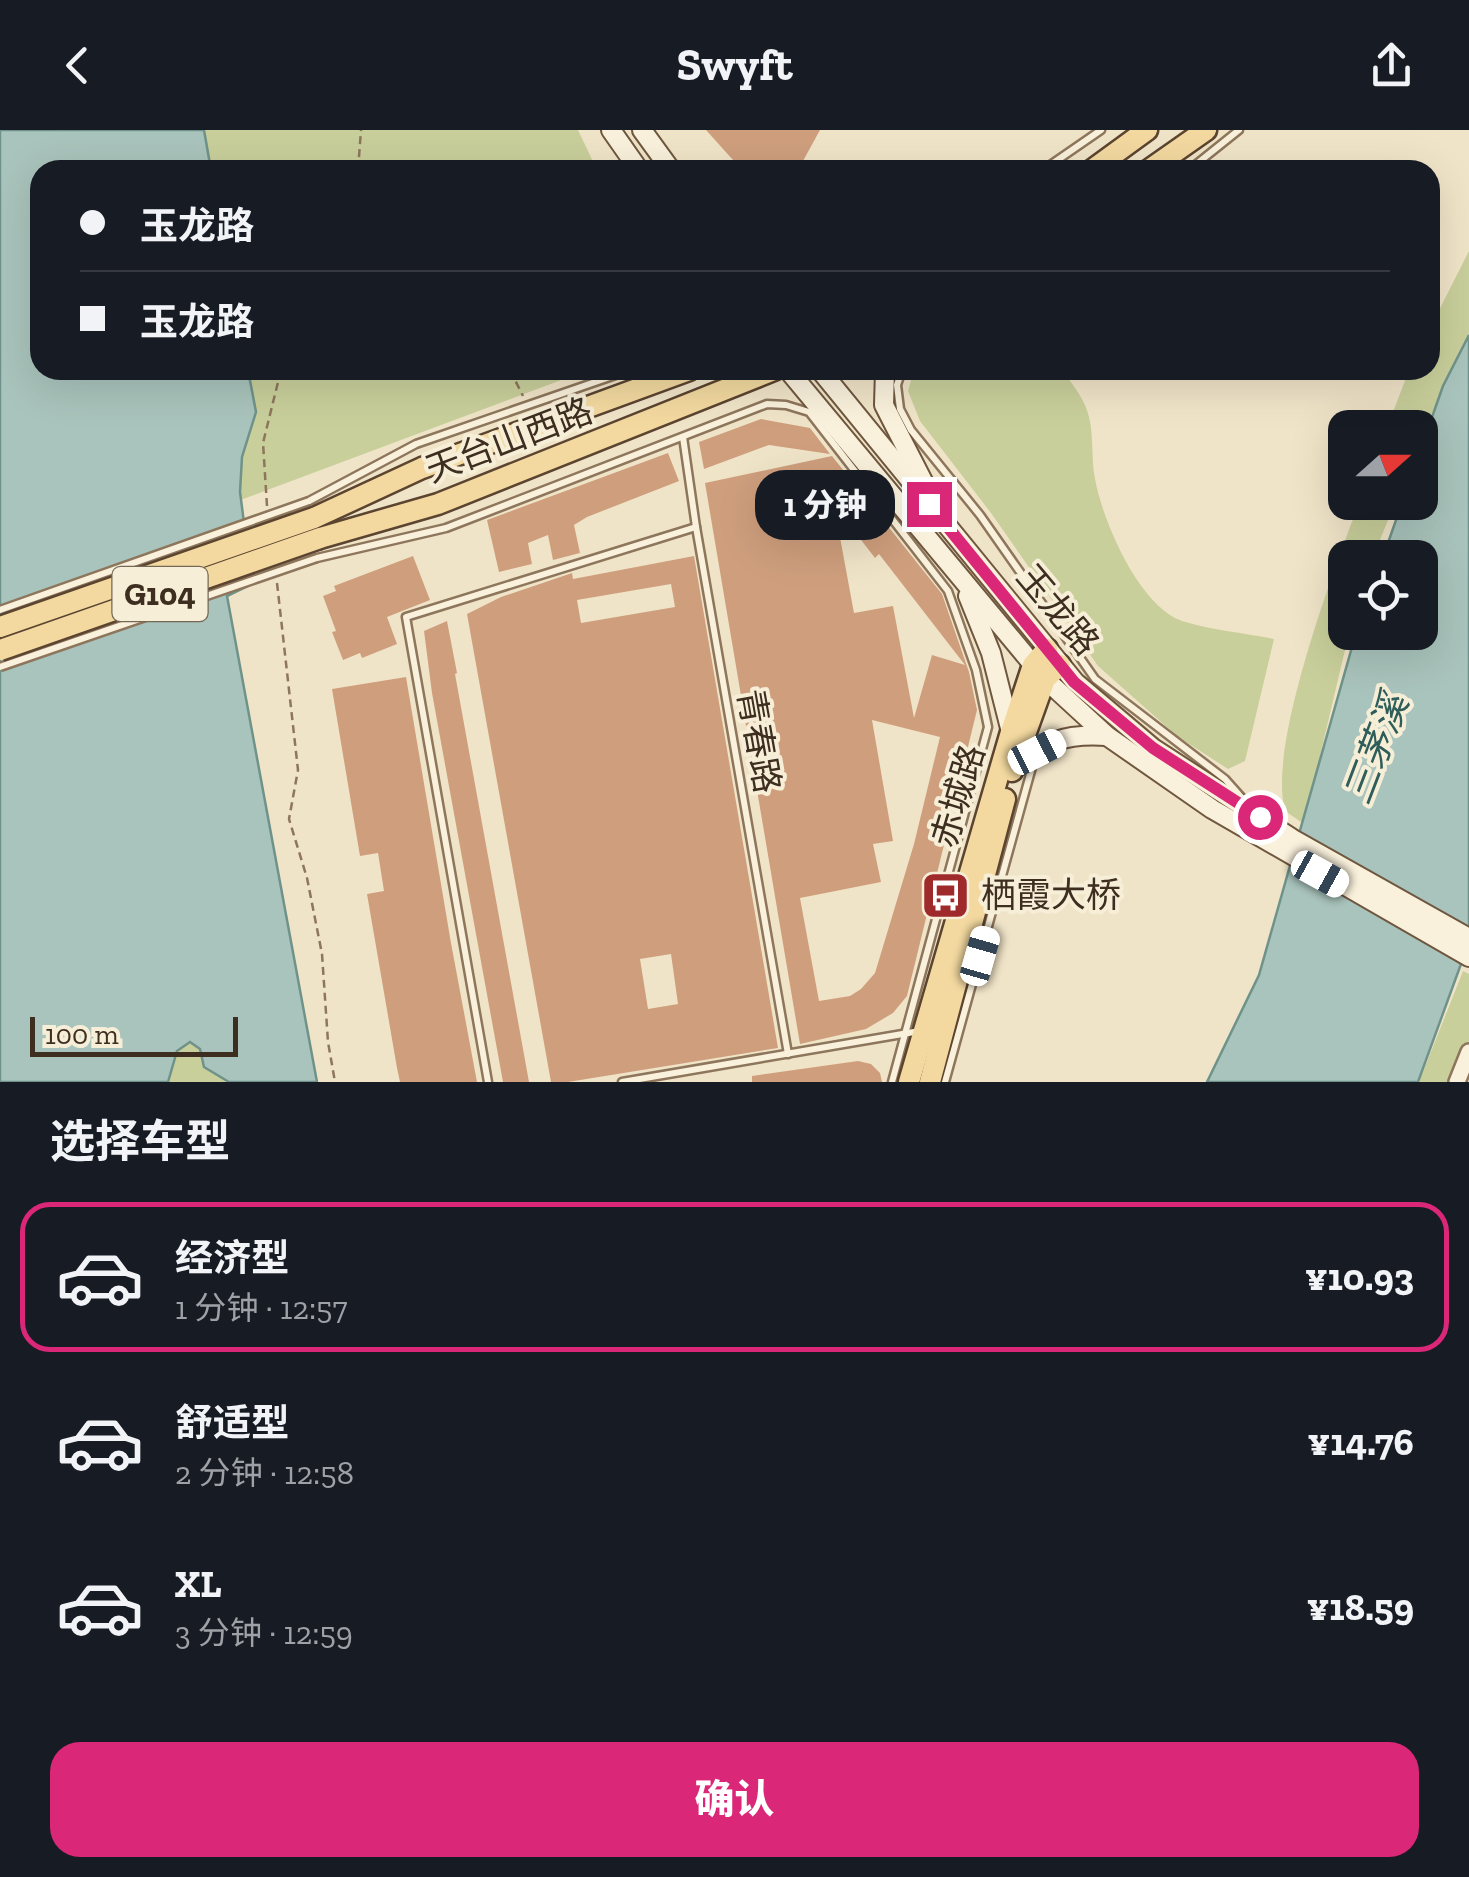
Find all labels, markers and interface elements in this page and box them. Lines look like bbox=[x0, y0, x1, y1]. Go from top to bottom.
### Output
icon: back bbox=[50, 38, 105, 93]
text: Swyft bbox=[676, 38, 793, 92]
icon: share bbox=[1364, 38, 1419, 93]
text: 玉龙路 bbox=[140, 203, 254, 249]
text: 玉龙路 bbox=[140, 299, 254, 345]
street label: 天台山西路 bbox=[420, 389, 598, 491]
north arrow bbox=[1328, 410, 1438, 520]
map controls bbox=[1328, 410, 1438, 650]
callout: 1 分钟 bbox=[754, 469, 894, 539]
route end bbox=[907, 482, 952, 527]
text: 1 分钟 bbox=[784, 486, 866, 524]
button: locate bbox=[1328, 540, 1438, 650]
street label: 玉龙路 bbox=[1008, 556, 1108, 664]
road number: G104 bbox=[112, 567, 208, 621]
water label: 三茅溪 bbox=[1334, 684, 1419, 810]
street label: 青春路 bbox=[729, 686, 789, 796]
car bbox=[1003, 725, 1071, 779]
street label: 赤城路 bbox=[923, 740, 993, 852]
route start bbox=[1238, 795, 1283, 840]
car bbox=[1286, 846, 1354, 902]
bus stop icon: 栖霞大桥 bbox=[920, 869, 972, 921]
place label: 栖霞大桥 bbox=[981, 874, 1121, 916]
car bbox=[957, 923, 1003, 989]
scale bar bbox=[30, 1012, 238, 1056]
text: 100 m bbox=[45, 1018, 119, 1051]
text: 选择车型 bbox=[50, 1115, 230, 1169]
icon: car bbox=[55, 1232, 145, 1322]
text: 经济型 bbox=[175, 1235, 289, 1281]
text: ¥10.93 bbox=[1305, 1254, 1414, 1300]
text: 1 分钟 · 12:57 bbox=[175, 1289, 348, 1327]
icon: car bbox=[55, 1397, 145, 1487]
text: 舒适型 bbox=[175, 1400, 289, 1446]
text: ¥14.76 bbox=[1308, 1419, 1414, 1465]
text: 2 分钟 · 12:58 bbox=[175, 1454, 354, 1492]
text: XL bbox=[175, 1561, 222, 1607]
icon: car bbox=[55, 1562, 145, 1652]
text: ¥18.59 bbox=[1307, 1584, 1414, 1630]
text: 3 分钟 · 12:59 bbox=[175, 1614, 353, 1652]
button: 确认 bbox=[50, 1742, 1419, 1857]

